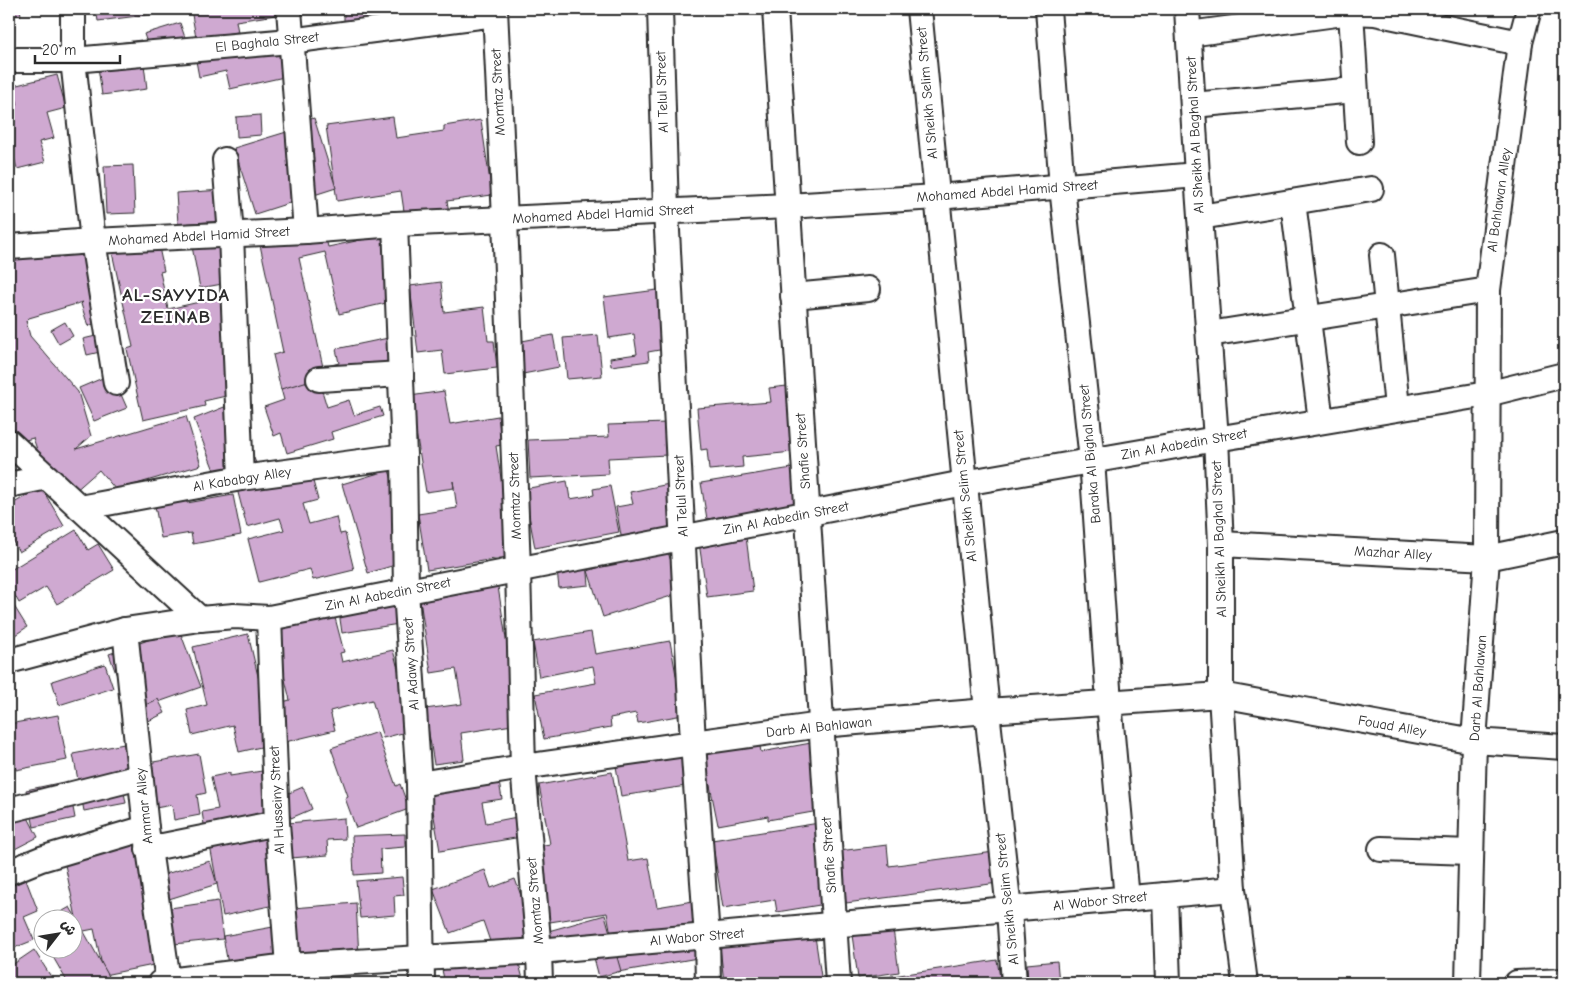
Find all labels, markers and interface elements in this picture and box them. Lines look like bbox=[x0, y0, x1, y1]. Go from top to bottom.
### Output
street label: Al Sheikh Selim Street bbox=[913, 25, 941, 160]
street label: El Baghala Street bbox=[214, 28, 321, 56]
scale bar bbox=[35, 32, 120, 64]
text: 20 m bbox=[42, 41, 76, 59]
street label: Momtaz Street bbox=[487, 47, 509, 136]
street label: Al Telul Street bbox=[652, 50, 672, 133]
street label: Al Sheikh Al Baghal Street bbox=[1182, 55, 1208, 214]
street label: Al Bahlawan Alley bbox=[1483, 146, 1515, 253]
street label: Mohamed Abdel Hamid Street bbox=[916, 176, 1099, 206]
street label: Mohamed Abdel Hamid Street bbox=[512, 201, 695, 227]
street label: Mohamed Abdel Hamid Street bbox=[108, 223, 291, 249]
district label: AL-SAYYIDA ZEINAB bbox=[122, 284, 230, 328]
street label: Baraka Al Bighal Street bbox=[1075, 383, 1105, 524]
street label: Shafie Street bbox=[792, 411, 814, 490]
street label: Zin Al Aabedin Street bbox=[1120, 424, 1249, 463]
street label: Al Sheikh Selim Street bbox=[950, 428, 980, 563]
street label: Momtaz Street bbox=[505, 451, 525, 540]
street label: Al Telul Street bbox=[670, 454, 692, 537]
street label: Al Sheikh Al Baghal Street bbox=[1208, 459, 1230, 618]
street label: Al Kababgy Alley bbox=[192, 463, 293, 495]
street label: Zin Al Aabedin Street bbox=[722, 497, 851, 539]
street label: Mazhar Alley bbox=[1354, 542, 1433, 564]
street label: Zin Al Aabedin Street bbox=[324, 573, 453, 615]
street label: Al Adawy Street bbox=[399, 616, 423, 711]
street label: Darb Al Bahlawan bbox=[1466, 634, 1490, 742]
street label: Fouad Alley bbox=[1357, 712, 1428, 740]
street label: Darb Al Bahlawan bbox=[765, 713, 873, 741]
street label: Al Husseiny Street bbox=[266, 744, 288, 855]
street label: Ammar Alley bbox=[131, 766, 156, 845]
street label: Shafie Street bbox=[818, 815, 840, 894]
street label: Al Sheikh Selim Street bbox=[992, 831, 1022, 966]
street label: Momtaz Street bbox=[523, 856, 547, 945]
street label: Al Wabor Street bbox=[1052, 888, 1149, 914]
north arrow bbox=[32, 910, 82, 960]
text: ش bbox=[57, 917, 80, 939]
street label: Al Wabor Street bbox=[649, 924, 746, 950]

